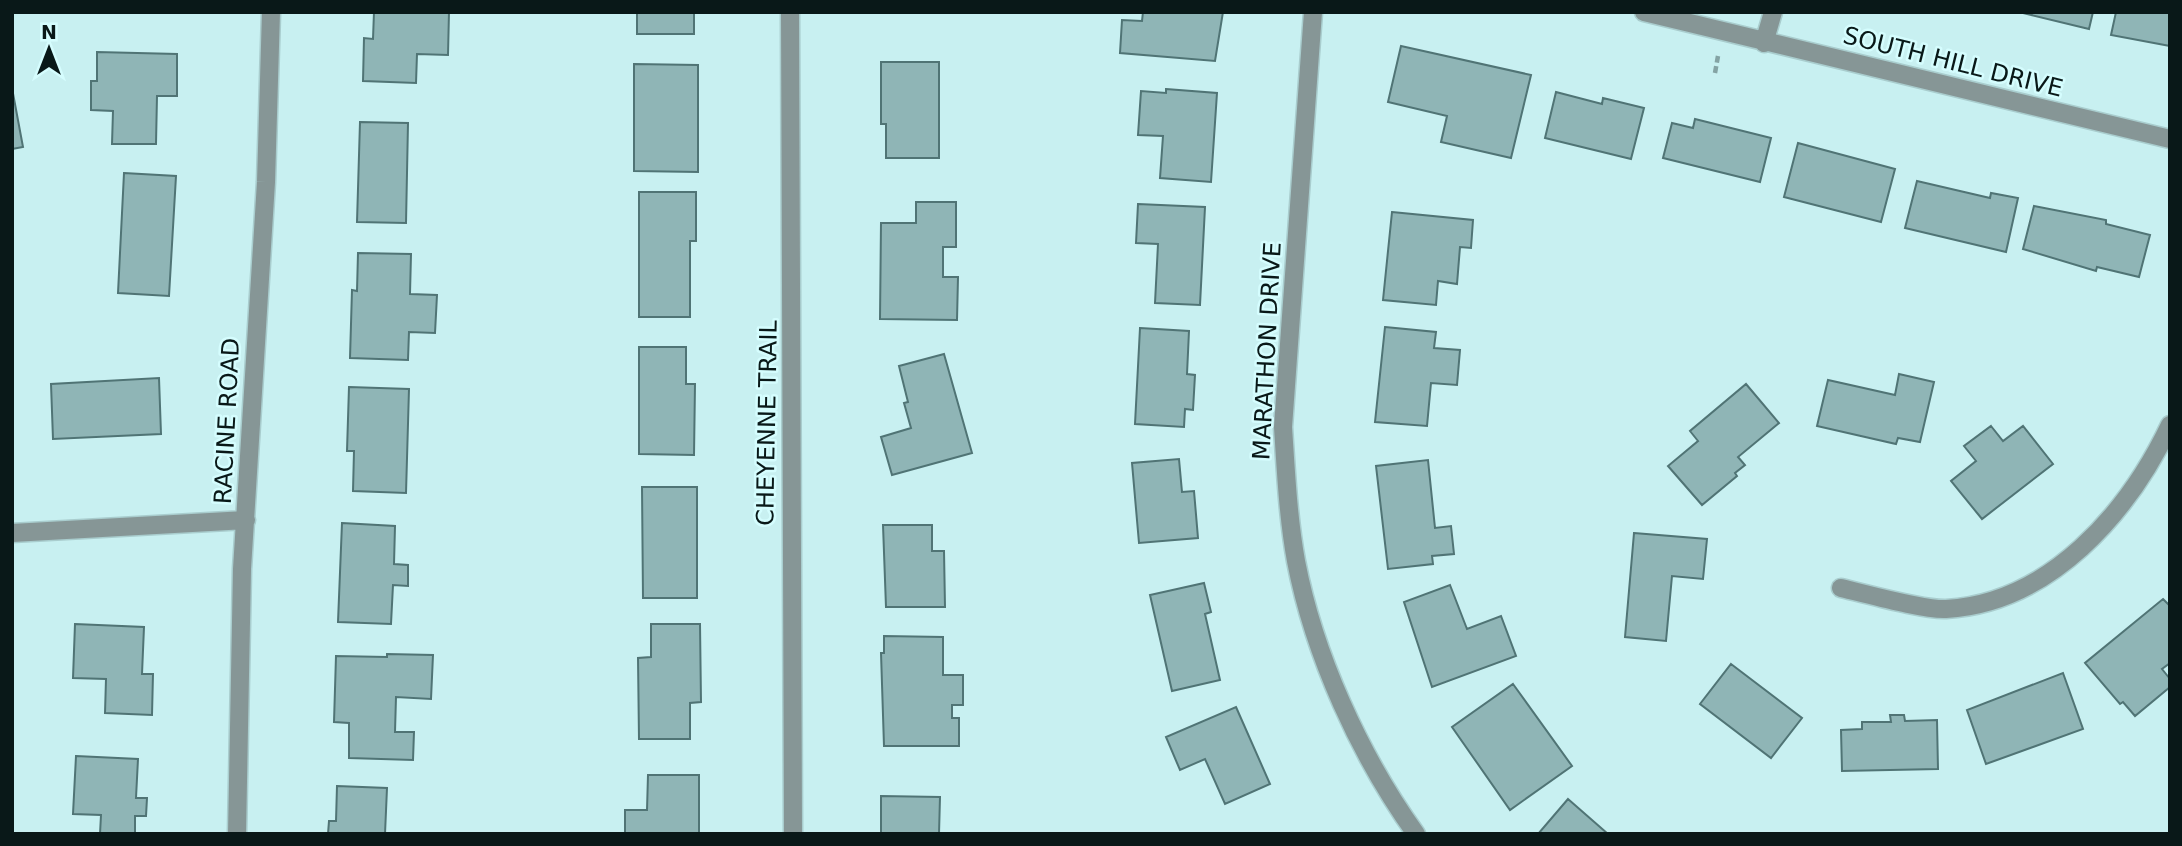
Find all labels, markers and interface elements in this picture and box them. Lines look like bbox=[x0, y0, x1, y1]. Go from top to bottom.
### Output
north arrow bbox=[14, 14, 84, 84]
text: N bbox=[41, 21, 57, 43]
street label: SOUTH HILL DRIVE bbox=[1840, 21, 2066, 103]
street label: MARATHON DRIVE bbox=[1247, 241, 1287, 461]
street label: CHEYENNE TRAIL bbox=[751, 319, 783, 526]
street label: RACINE ROAD bbox=[209, 337, 245, 505]

